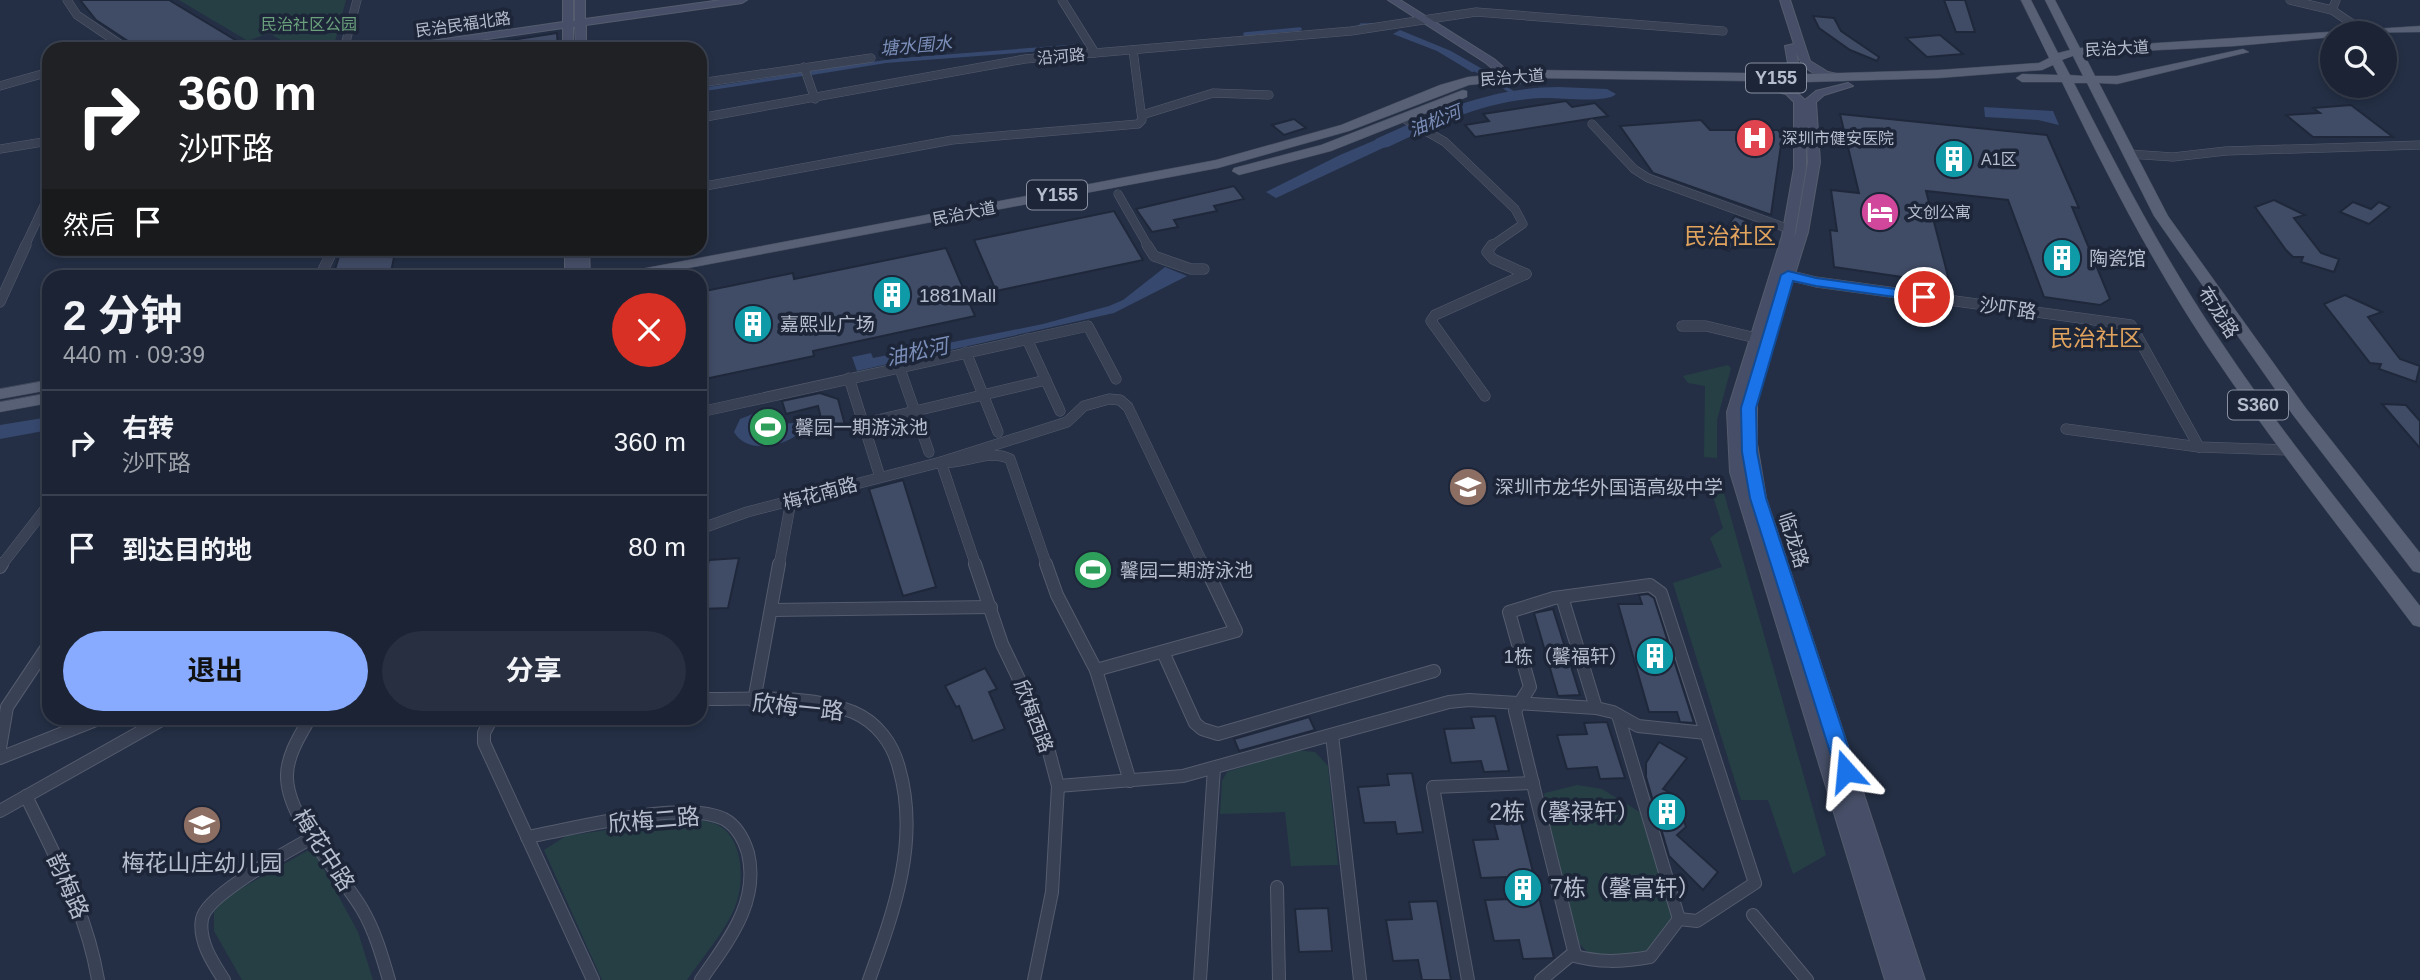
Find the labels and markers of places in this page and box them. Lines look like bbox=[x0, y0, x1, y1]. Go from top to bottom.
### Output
hospital icon: 深圳市健安医院 bbox=[1734, 117, 1776, 159]
place label: 深圳市健安医院 bbox=[1782, 130, 1894, 147]
building icon: A1区 bbox=[1933, 138, 1975, 180]
place label: A1区 bbox=[1981, 151, 2017, 168]
hotel icon: 文创公寓 bbox=[1859, 191, 1901, 233]
place label: 文创公寓 bbox=[1907, 204, 1971, 221]
building icon: 陶瓷馆 bbox=[2041, 237, 2083, 279]
place label: 陶瓷馆 bbox=[2089, 248, 2146, 269]
pin bbox=[1894, 267, 1954, 327]
building icon: 1881Mall bbox=[871, 274, 913, 316]
place label: 1881Mall bbox=[919, 285, 996, 306]
building icon: 嘉熙业广场 bbox=[732, 303, 774, 345]
place label: 嘉熙业广场 bbox=[780, 314, 875, 335]
sports icon: 馨园一期游泳池 bbox=[747, 406, 789, 448]
place label: 馨园一期游泳池 bbox=[795, 417, 928, 438]
school or university icon: 深圳市龙华外国语高级中学 bbox=[1447, 466, 1489, 508]
place label: 深圳市龙华外国语高级中学 bbox=[1495, 477, 1723, 498]
sports icon: 馨园二期游泳池 bbox=[1072, 549, 1114, 591]
place label: 馨园二期游泳池 bbox=[1120, 560, 1253, 581]
building icon: 1栋（馨福轩） bbox=[1634, 635, 1676, 677]
place label: 1栋（馨福轩） bbox=[1503, 646, 1628, 667]
building icon: 2栋（馨禄轩） bbox=[1646, 791, 1688, 833]
place label: 2栋（馨禄轩） bbox=[1489, 799, 1640, 825]
school or university icon: 梅花山庄幼儿园 bbox=[181, 804, 223, 846]
place label: 梅花山庄幼儿园 bbox=[122, 850, 283, 876]
building icon: 7栋（馨富轩） bbox=[1502, 867, 1544, 909]
place label: 7栋（馨富轩） bbox=[1550, 875, 1701, 901]

